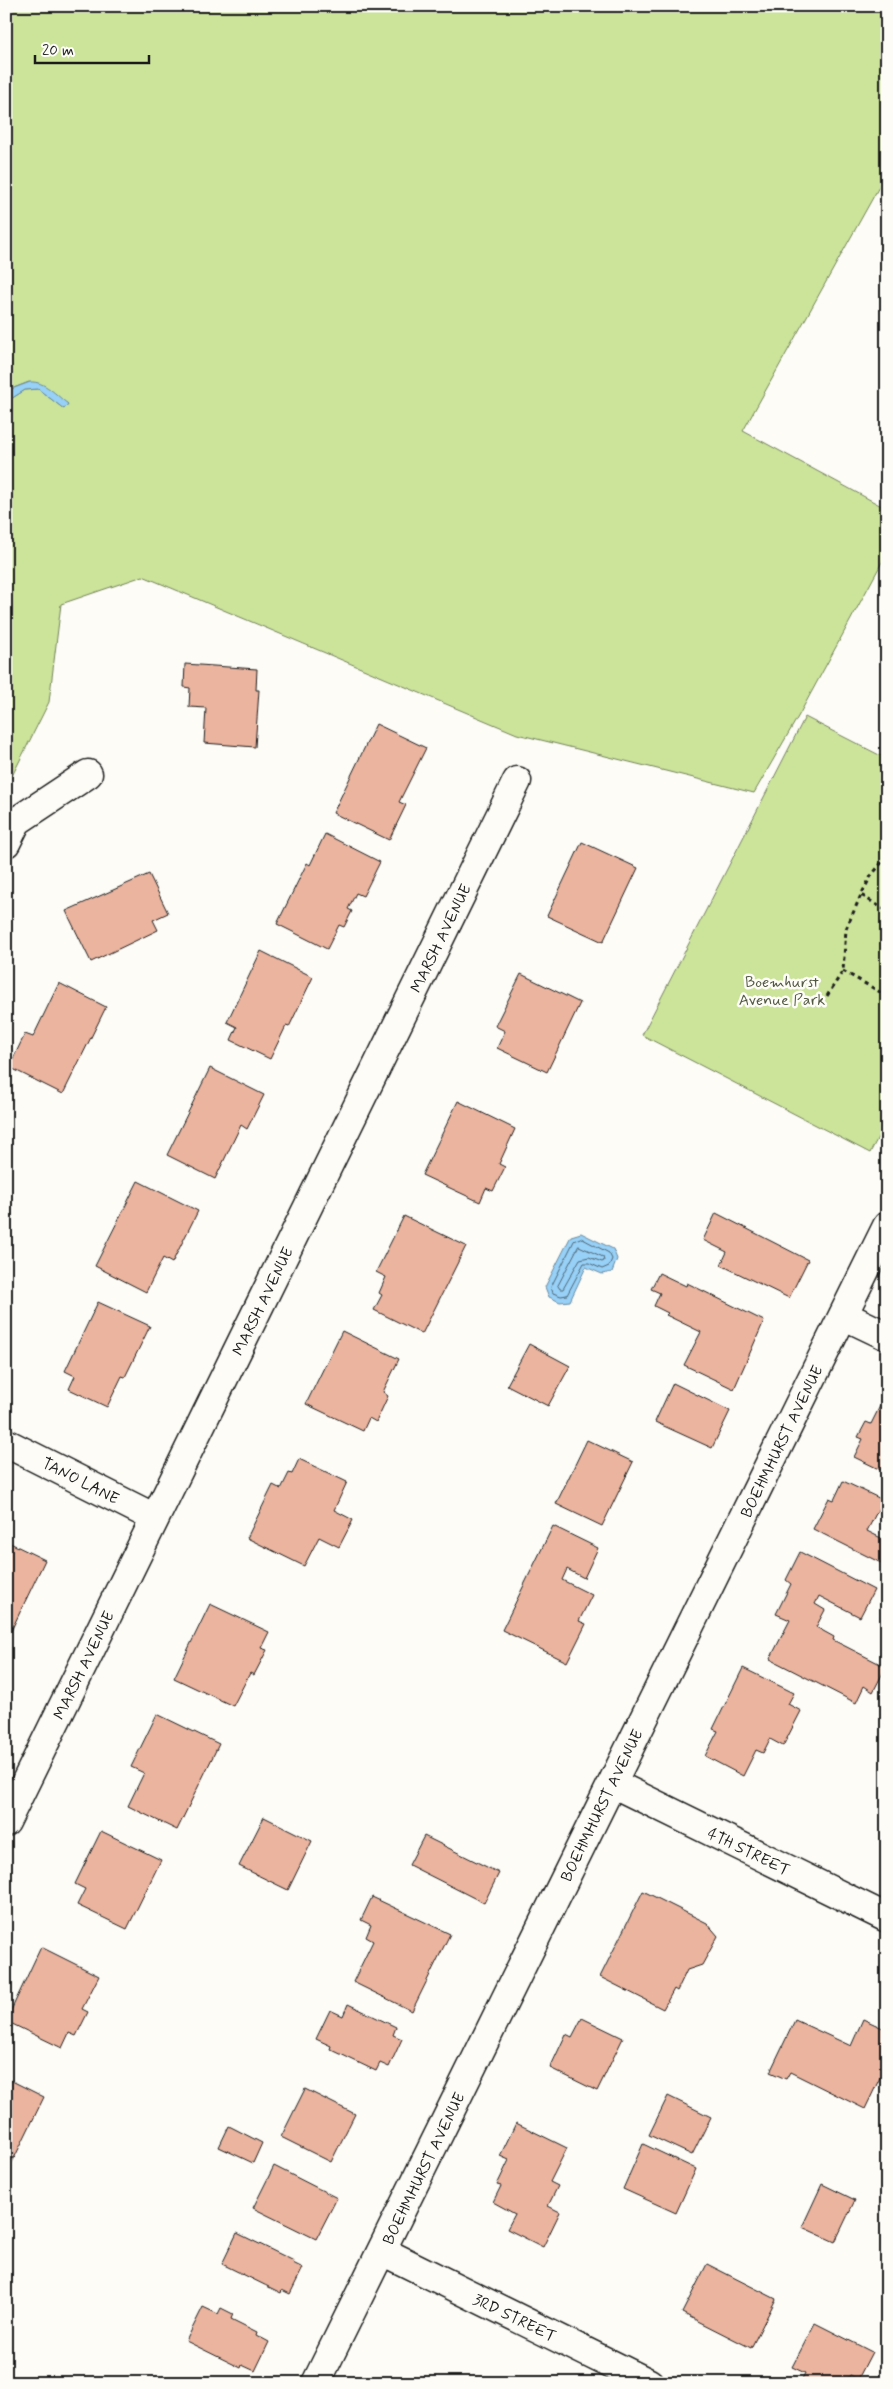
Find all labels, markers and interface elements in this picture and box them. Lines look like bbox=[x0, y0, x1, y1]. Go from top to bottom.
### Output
scale bar bbox=[35, 32, 149, 64]
text: 20 m bbox=[42, 41, 74, 61]
street label: MARSH AVENUE bbox=[406, 881, 477, 996]
park label: Boemhurst Avenue Park bbox=[739, 972, 825, 1011]
street label: MARSH AVENUE bbox=[228, 1244, 299, 1359]
street label: BOEHMHURST AVENUE bbox=[736, 1362, 828, 1521]
street label: TANO LANE bbox=[38, 1453, 122, 1510]
street label: MARSH AVENUE bbox=[49, 1608, 120, 1723]
street label: BOEHMHURST AVENUE bbox=[556, 1726, 648, 1885]
street label: 4TH STREET bbox=[704, 1823, 793, 1881]
street label: BOEHMHURST AVENUE bbox=[378, 2089, 470, 2248]
street label: 3RD STREET bbox=[469, 2289, 559, 2347]

